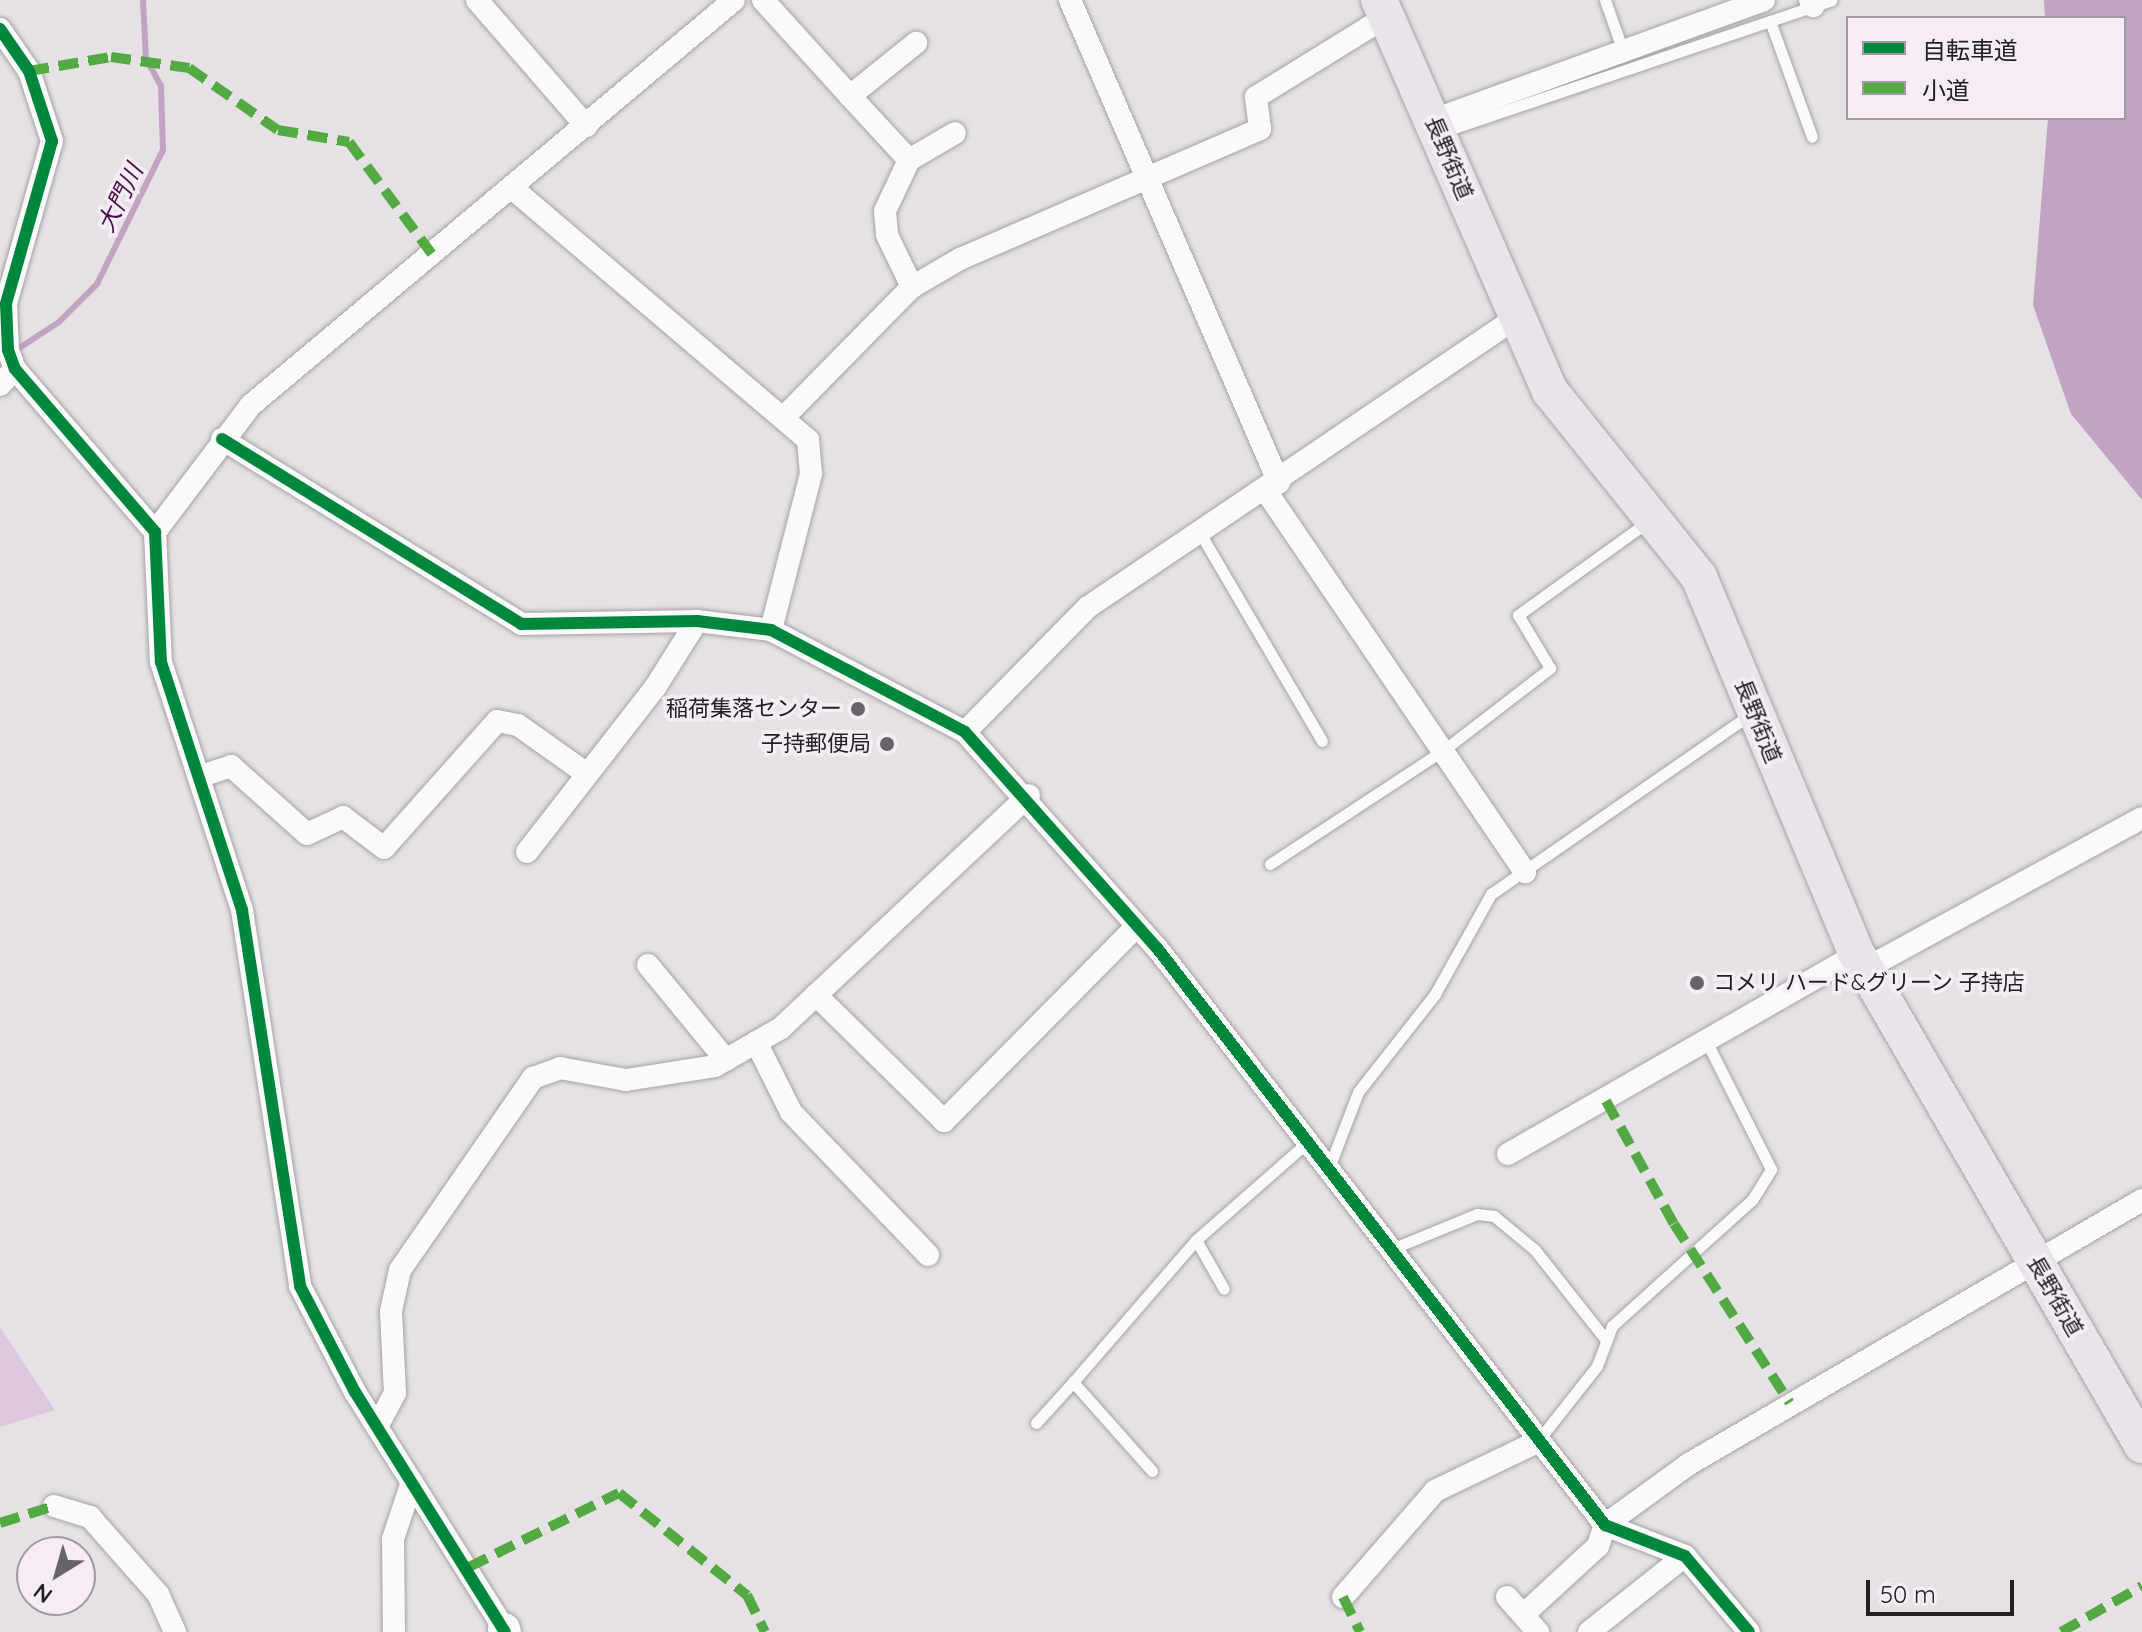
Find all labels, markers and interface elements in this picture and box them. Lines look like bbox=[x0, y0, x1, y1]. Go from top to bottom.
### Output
legend bbox=[1846, 16, 2126, 120]
text: 自転車道 bbox=[1922, 35, 2018, 65]
text: 小道 bbox=[1922, 75, 1970, 105]
street label: 長野街道 bbox=[1420, 112, 1478, 204]
water label: 大門川 bbox=[91, 159, 149, 237]
street label: 長野街道 bbox=[1729, 675, 1787, 767]
place label: 稲荷集落センター bbox=[666, 696, 842, 722]
marker: 稲荷集落センター bbox=[849, 700, 867, 718]
place label: 子持郵便局 bbox=[761, 731, 871, 757]
marker: 子持郵便局 bbox=[878, 735, 896, 753]
place label: コメリ ハード&グリーン 子持店 bbox=[1713, 970, 2026, 996]
marker: コメリ ハード&グリーン 子持店 bbox=[1688, 974, 1706, 992]
street label: 長野街道 bbox=[2022, 1251, 2088, 1341]
north arrow bbox=[16, 1536, 96, 1616]
scale bar bbox=[1870, 1564, 2018, 1614]
text: N bbox=[28, 1578, 58, 1610]
text: 50 m bbox=[1880, 1579, 1936, 1609]

